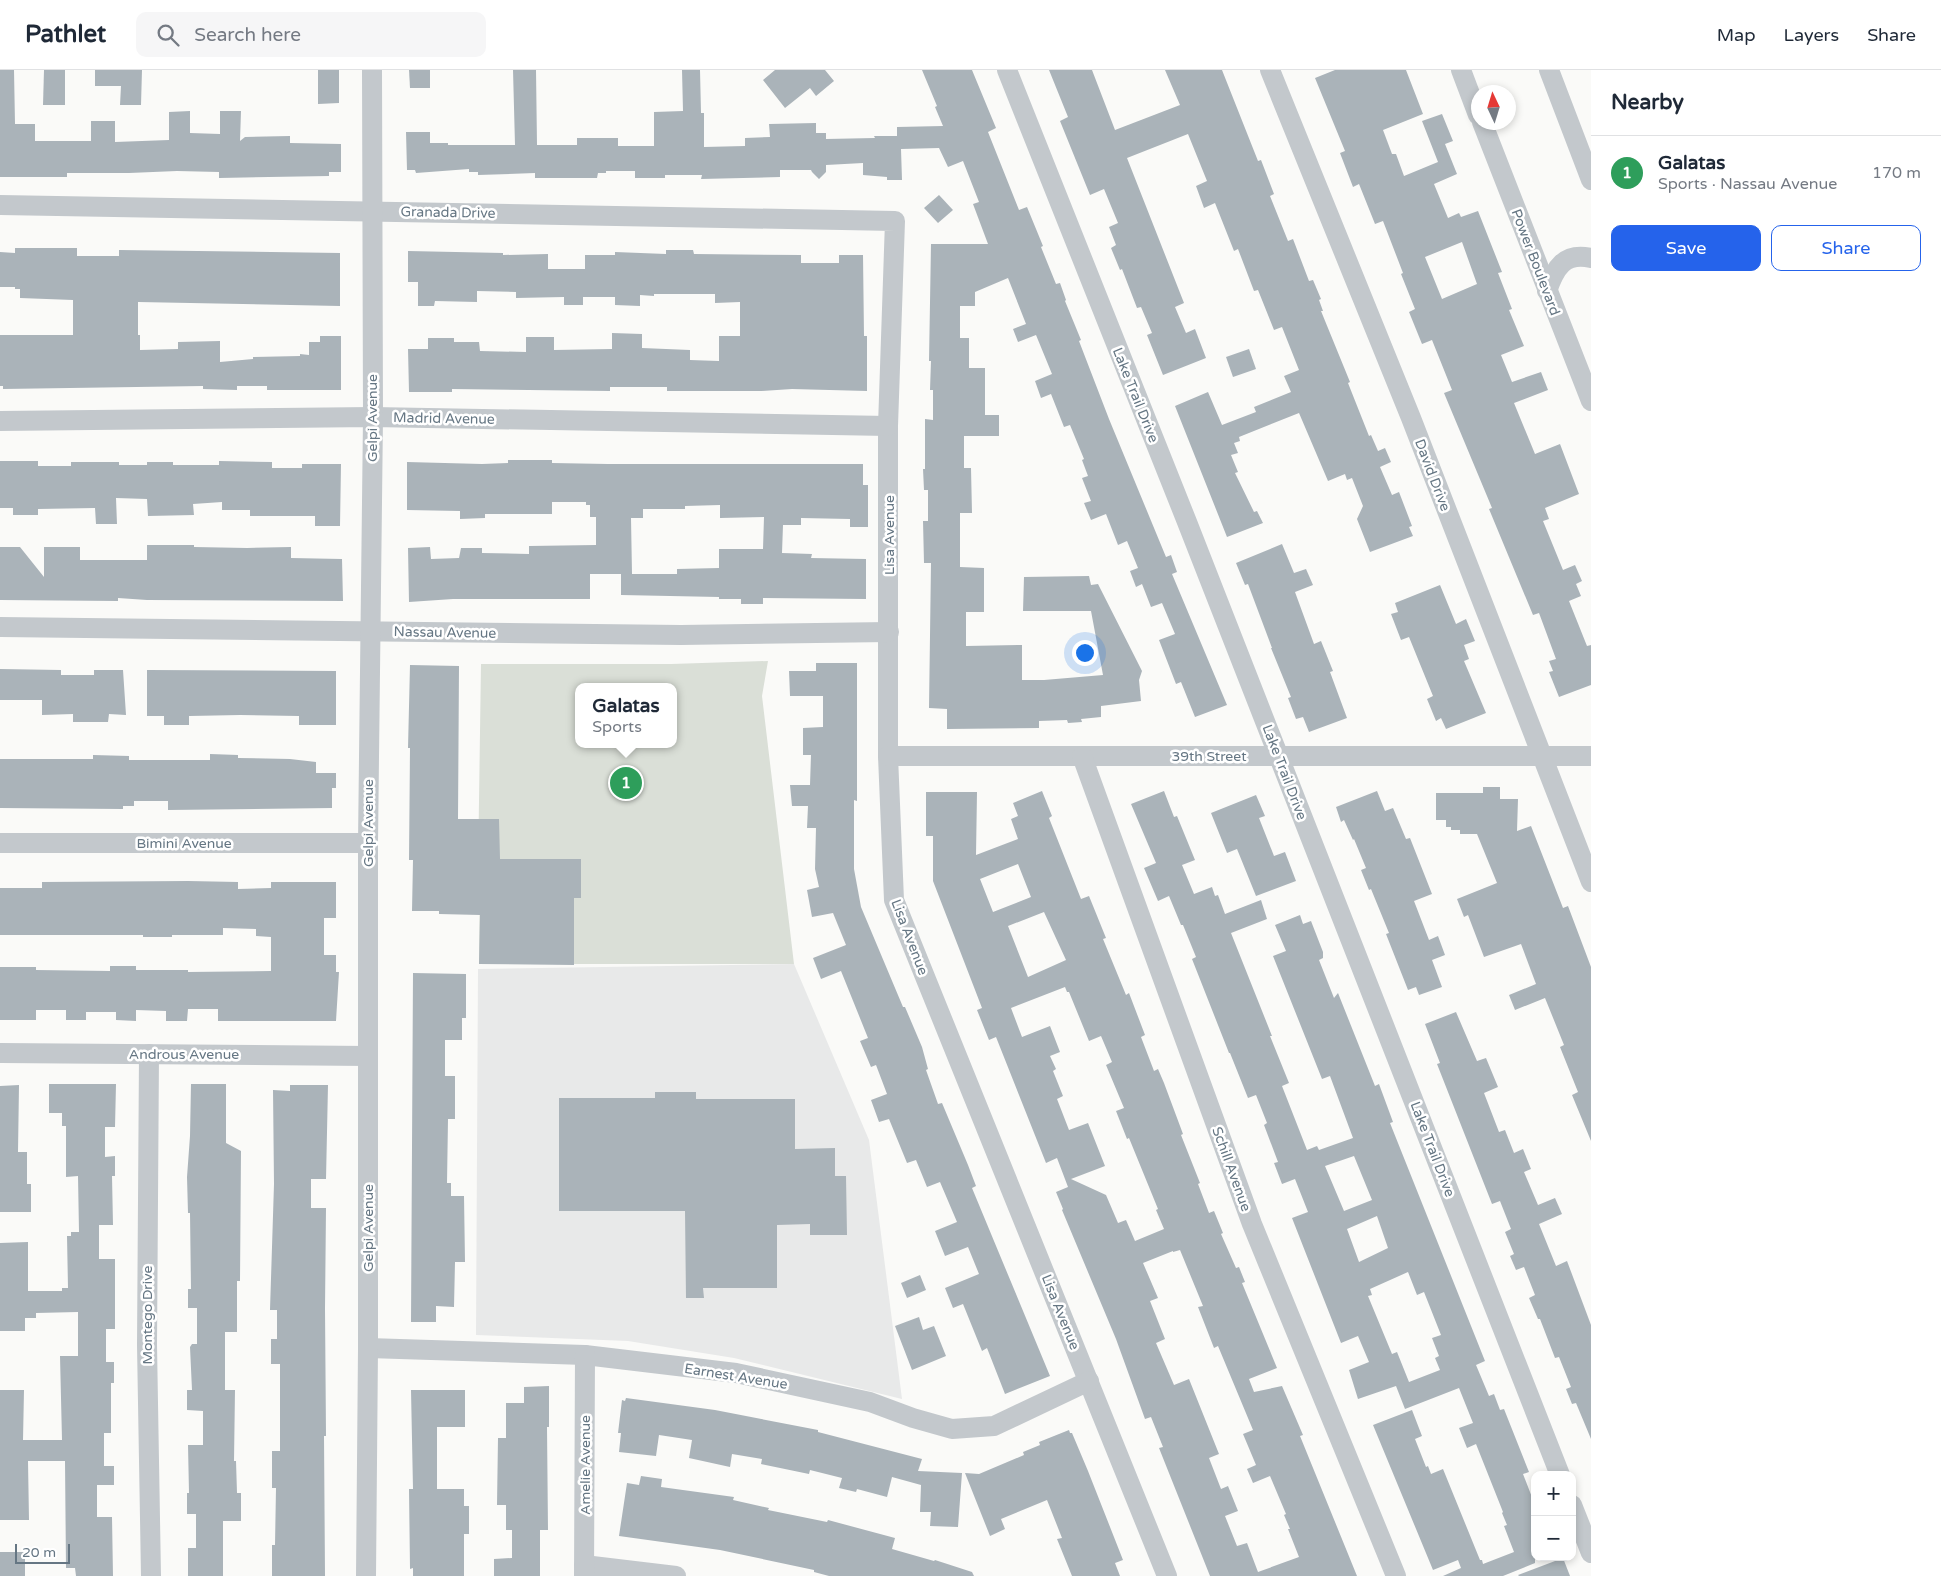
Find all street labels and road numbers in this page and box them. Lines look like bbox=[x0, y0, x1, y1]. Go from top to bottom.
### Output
street label: Granada Drive bbox=[400, 203, 496, 222]
street label: Power Boulevard bbox=[1507, 207, 1564, 318]
street label: Lake Trail Drive bbox=[1109, 345, 1162, 445]
street label: Gelpi Avenue bbox=[364, 374, 381, 462]
street label: Madrid Avenue bbox=[393, 409, 495, 428]
street label: David Drive bbox=[1411, 437, 1454, 514]
street label: Lisa Avenue bbox=[881, 495, 898, 575]
street label: Nassau Avenue bbox=[394, 623, 497, 642]
street label: Lake Trail Drive bbox=[1258, 722, 1311, 822]
street label: 39th Street bbox=[1171, 748, 1247, 765]
street label: Gelpi Avenue bbox=[360, 779, 377, 867]
street label: Bimini Avenue bbox=[136, 835, 232, 852]
street label: Lisa Avenue bbox=[887, 897, 932, 978]
street label: Androus Avenue bbox=[129, 1046, 239, 1063]
street label: Lake Trail Drive bbox=[1406, 1099, 1459, 1199]
street label: Schill Avenue bbox=[1208, 1125, 1255, 1214]
street label: Gelpi Avenue bbox=[360, 1184, 377, 1272]
street label: Montego Drive bbox=[139, 1266, 156, 1364]
street label: Lisa Avenue bbox=[1038, 1272, 1083, 1352]
street label: Earnest Avenue bbox=[683, 1360, 789, 1393]
street label: Amelie Avenue bbox=[577, 1415, 594, 1515]

